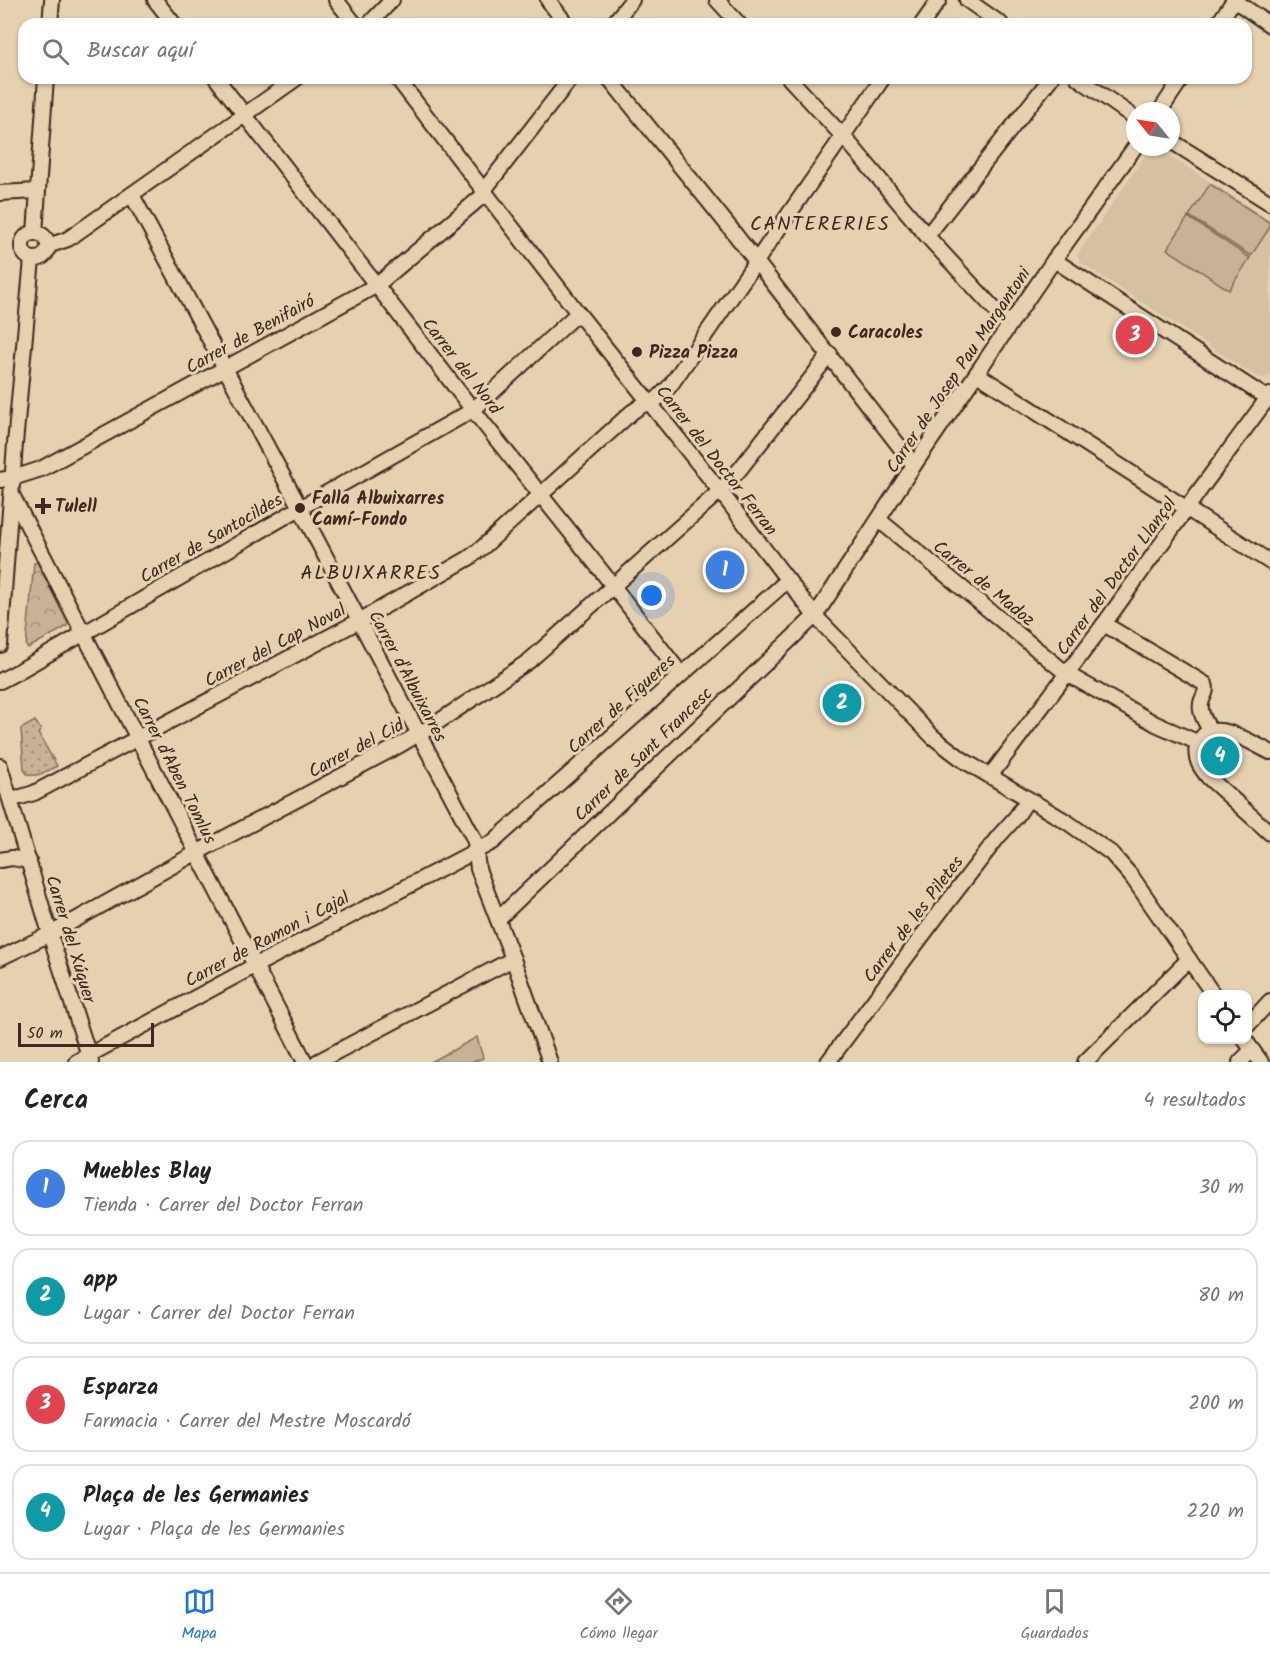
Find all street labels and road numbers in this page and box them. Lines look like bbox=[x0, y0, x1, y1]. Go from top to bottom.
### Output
street label: Carrer de Josep Pau Margantoni bbox=[879, 261, 1040, 480]
street label: Carrer de Benifairó bbox=[181, 287, 321, 383]
street label: Carrer del Nord bbox=[414, 312, 509, 423]
street label: Carrer del Doctor Ferran bbox=[648, 379, 784, 543]
street label: Carrer de Santocildes bbox=[135, 486, 289, 592]
street label: Carrer del Doctor Llançol bbox=[1050, 491, 1185, 662]
street label: Carrer de Madoz bbox=[926, 534, 1041, 635]
street label: Carrer del Cap Noval bbox=[200, 596, 352, 696]
street label: Carrer d'Albuixarres bbox=[360, 606, 454, 748]
street label: Carrer de Figueres bbox=[561, 648, 683, 762]
street label: Carrer de Sant Francesc bbox=[568, 681, 720, 829]
street label: Carrer d'Aben Tomlus bbox=[124, 692, 224, 850]
street label: Carrer del Cid bbox=[303, 711, 411, 787]
street label: Carrer de les Piletes bbox=[856, 850, 972, 990]
street label: Carrer del Xúquer bbox=[36, 872, 103, 1008]
street label: Carrer de Ramon i Cajal bbox=[180, 884, 356, 996]

